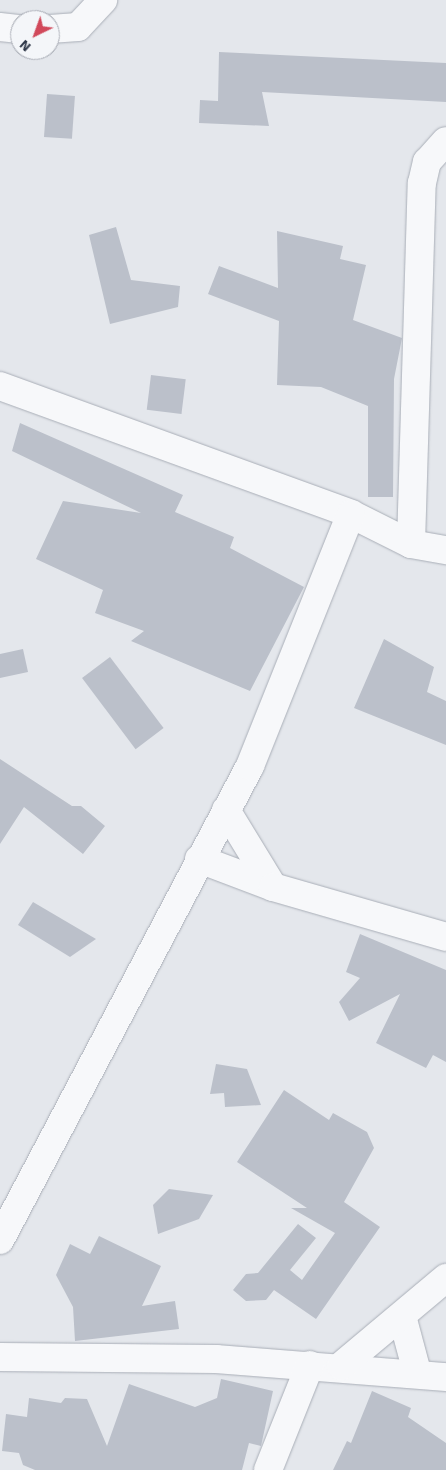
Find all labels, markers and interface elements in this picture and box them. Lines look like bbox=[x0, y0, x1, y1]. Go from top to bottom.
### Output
north arrow bbox=[10, 10, 60, 60]
text: N bbox=[16, 36, 35, 55]

